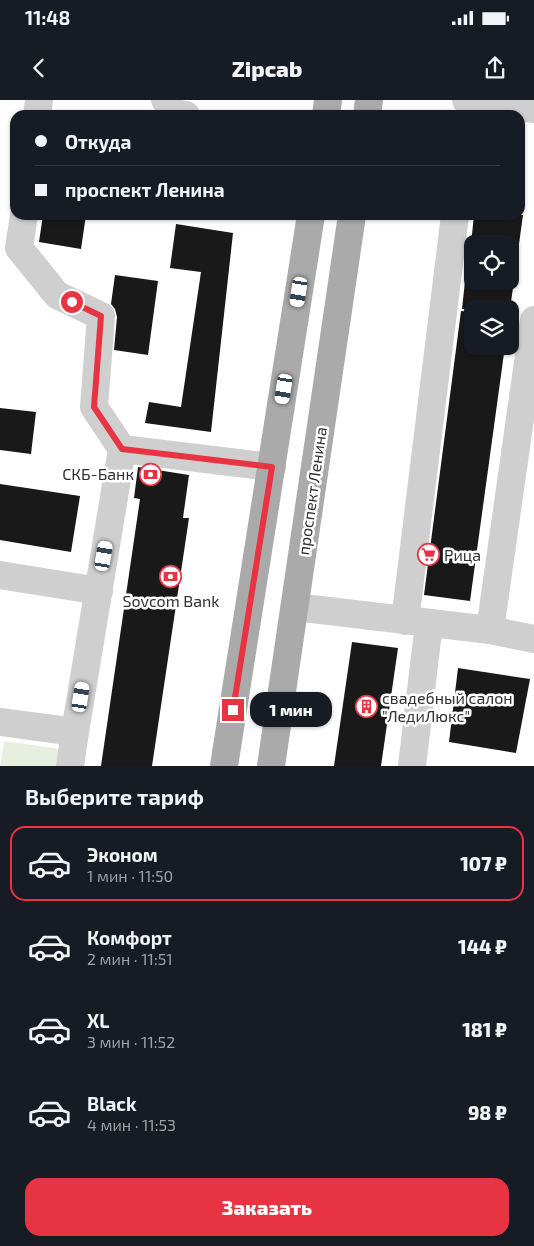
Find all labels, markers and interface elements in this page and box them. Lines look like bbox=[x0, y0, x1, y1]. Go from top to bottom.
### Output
text: 11:48 bbox=[25, 6, 70, 29]
icon: back bbox=[25, 54, 53, 82]
icon: share bbox=[481, 54, 509, 82]
text: Zipcab bbox=[232, 55, 302, 81]
text: Откуда bbox=[65, 130, 131, 153]
text: проспект Ленина bbox=[65, 178, 225, 201]
map controls bbox=[464, 235, 519, 355]
button: locate bbox=[464, 235, 519, 290]
car bbox=[289, 276, 308, 308]
route start bbox=[61, 291, 83, 313]
button: layers bbox=[464, 300, 519, 355]
car bbox=[274, 373, 293, 405]
street label: проспект Ленина bbox=[293, 426, 330, 556]
bank icon: СКБ-Банк bbox=[138, 462, 162, 486]
place label: СКБ-Банк bbox=[62, 464, 134, 483]
car bbox=[94, 540, 113, 572]
supermarket icon: Рица bbox=[416, 543, 440, 567]
place label: Рица bbox=[444, 545, 481, 564]
bank icon: Sovcom Bank bbox=[159, 565, 183, 589]
place label: Sovcom Bank bbox=[123, 591, 219, 610]
car bbox=[71, 681, 90, 713]
place label: свадебный салон "ЛедиЛюкс" bbox=[382, 688, 513, 725]
callout: 1 мин bbox=[250, 692, 333, 728]
building icon: свадебный салон "ЛедиЛюкс" bbox=[354, 695, 378, 719]
route end bbox=[222, 699, 244, 721]
text: 1 мин bbox=[269, 700, 313, 719]
text: Выберите тариф bbox=[25, 783, 204, 809]
icon: car bbox=[27, 841, 72, 886]
text: Эконом bbox=[87, 843, 158, 866]
text: 107 ₽ bbox=[460, 852, 507, 875]
text: 1 мин · 11:50 bbox=[87, 866, 173, 885]
icon: car bbox=[27, 924, 72, 969]
text: Комфорт bbox=[87, 926, 172, 949]
text: 144 ₽ bbox=[458, 935, 507, 958]
text: 2 мин · 11:51 bbox=[87, 949, 173, 968]
icon: car bbox=[27, 1007, 72, 1052]
text: XL bbox=[87, 1009, 109, 1032]
text: 181 ₽ bbox=[462, 1018, 507, 1041]
text: 3 мин · 11:52 bbox=[87, 1032, 175, 1051]
icon: car bbox=[27, 1090, 72, 1135]
text: Black bbox=[87, 1092, 137, 1115]
text: 98 ₽ bbox=[468, 1101, 507, 1124]
text: 4 мин · 11:53 bbox=[87, 1115, 176, 1134]
button: Заказать bbox=[25, 1178, 509, 1236]

